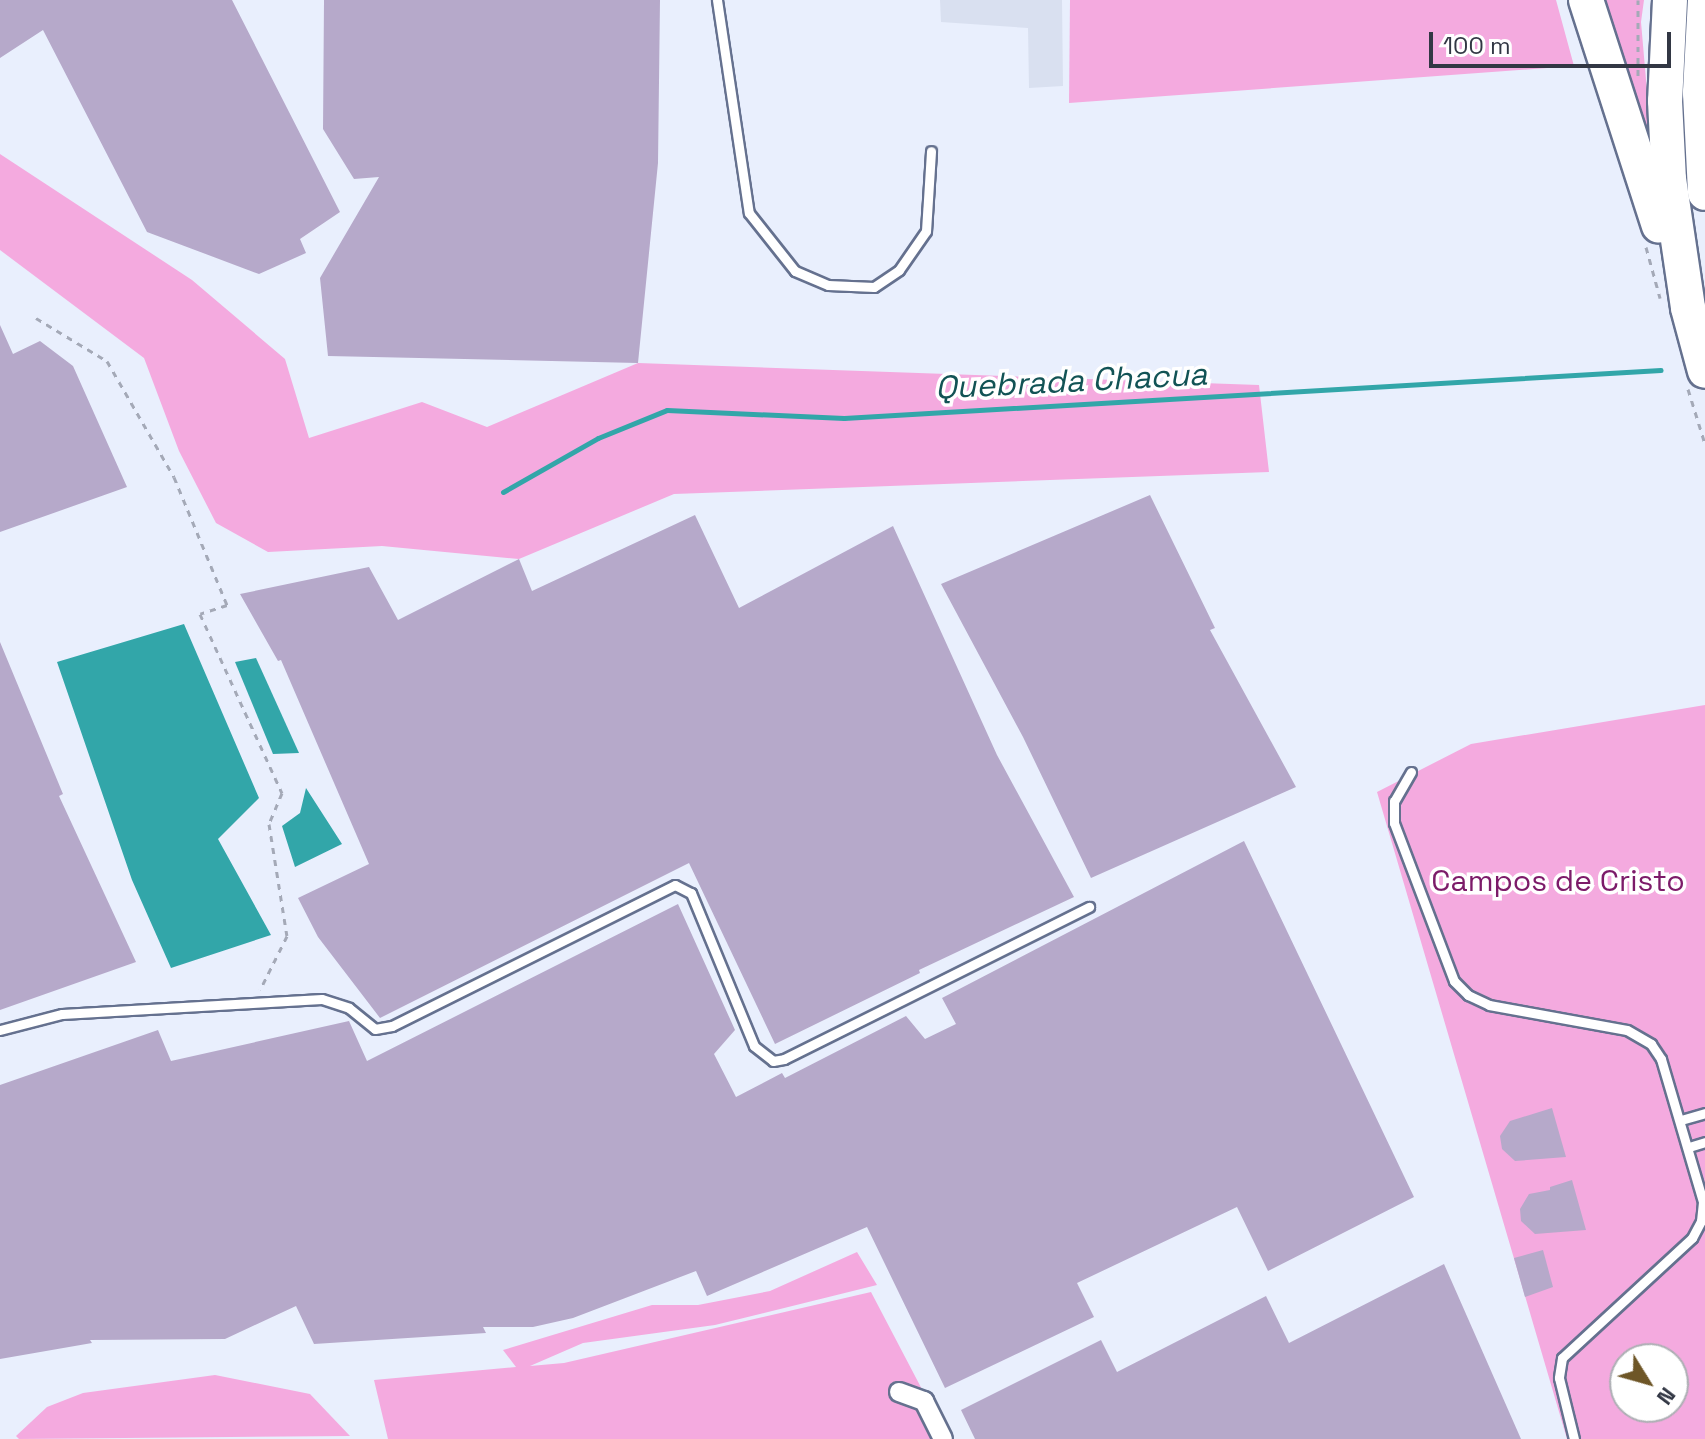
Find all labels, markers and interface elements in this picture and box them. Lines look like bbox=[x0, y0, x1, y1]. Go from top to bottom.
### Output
scale bar bbox=[1433, 16, 1675, 66]
text: 100 m bbox=[1443, 30, 1511, 61]
water label: Quebrada Chacua bbox=[934, 355, 1208, 407]
park label: Campos de Cristo bbox=[1431, 863, 1685, 899]
north arrow bbox=[1609, 1343, 1689, 1423]
text: N bbox=[1651, 1382, 1682, 1411]

